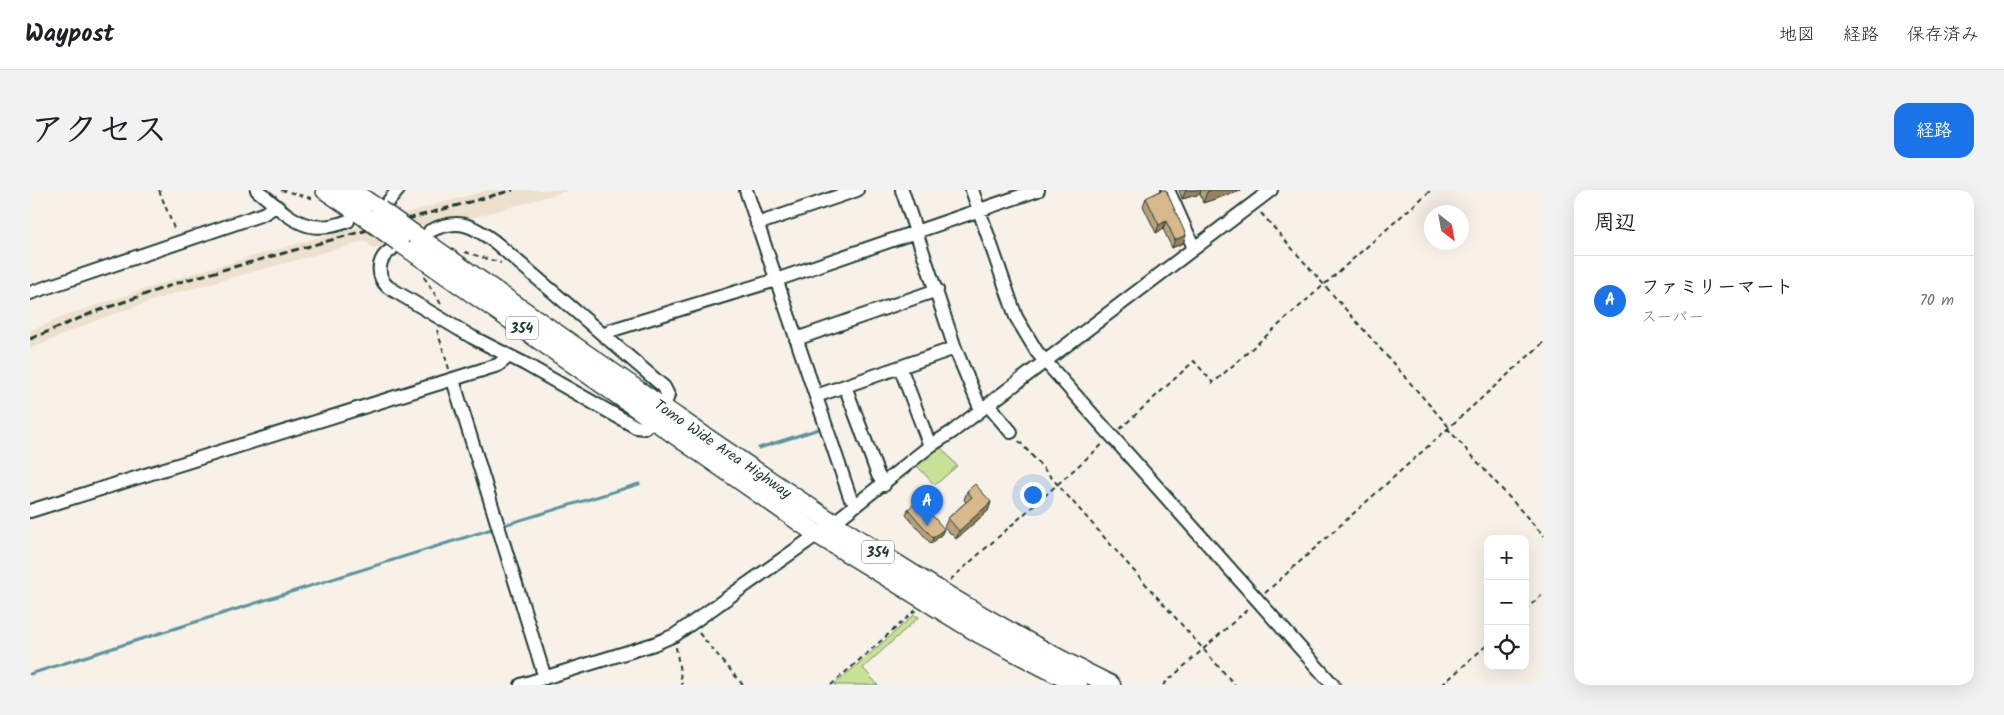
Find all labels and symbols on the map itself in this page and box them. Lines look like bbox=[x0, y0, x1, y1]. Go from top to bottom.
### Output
north arrow bbox=[1424, 205, 1469, 250]
road number: 354 bbox=[506, 316, 538, 340]
street label: Tomo Wide Area Highway bbox=[649, 394, 797, 506]
your location bbox=[1020, 482, 1046, 508]
pin: A bbox=[911, 485, 943, 526]
road number: 354 bbox=[862, 541, 894, 564]

